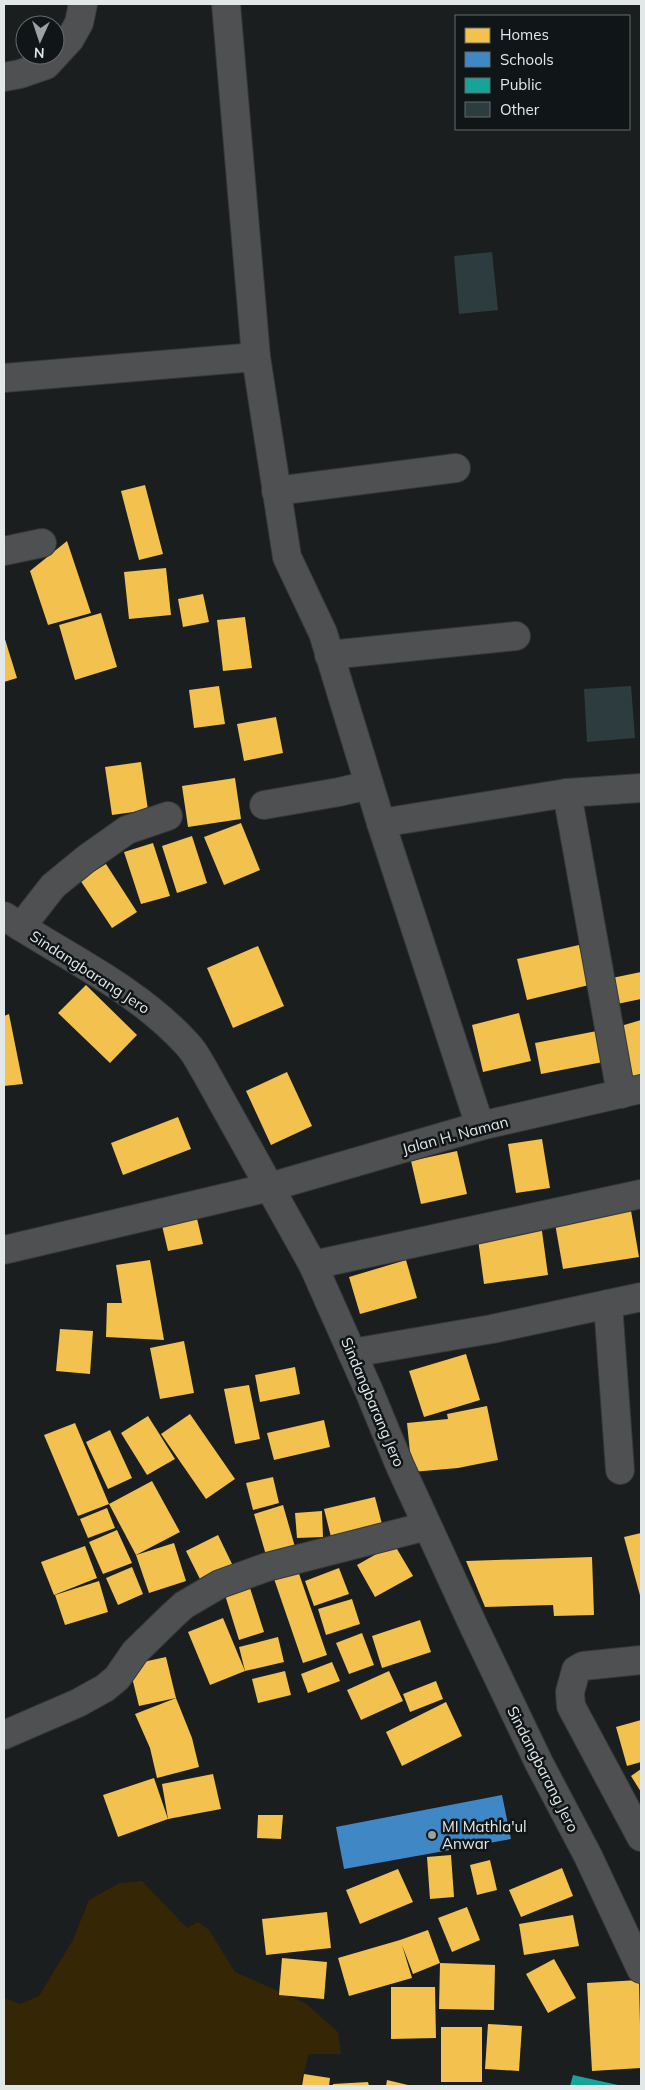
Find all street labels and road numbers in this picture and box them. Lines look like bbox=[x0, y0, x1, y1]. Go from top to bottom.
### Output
street label: Sindangbarang Jero bbox=[27, 926, 153, 1018]
street label: Jalan H. Naman bbox=[400, 1112, 510, 1158]
street label: Sindangbarang Jero bbox=[337, 1334, 409, 1470]
street label: Sindangbarang Jero bbox=[503, 1703, 583, 1835]

